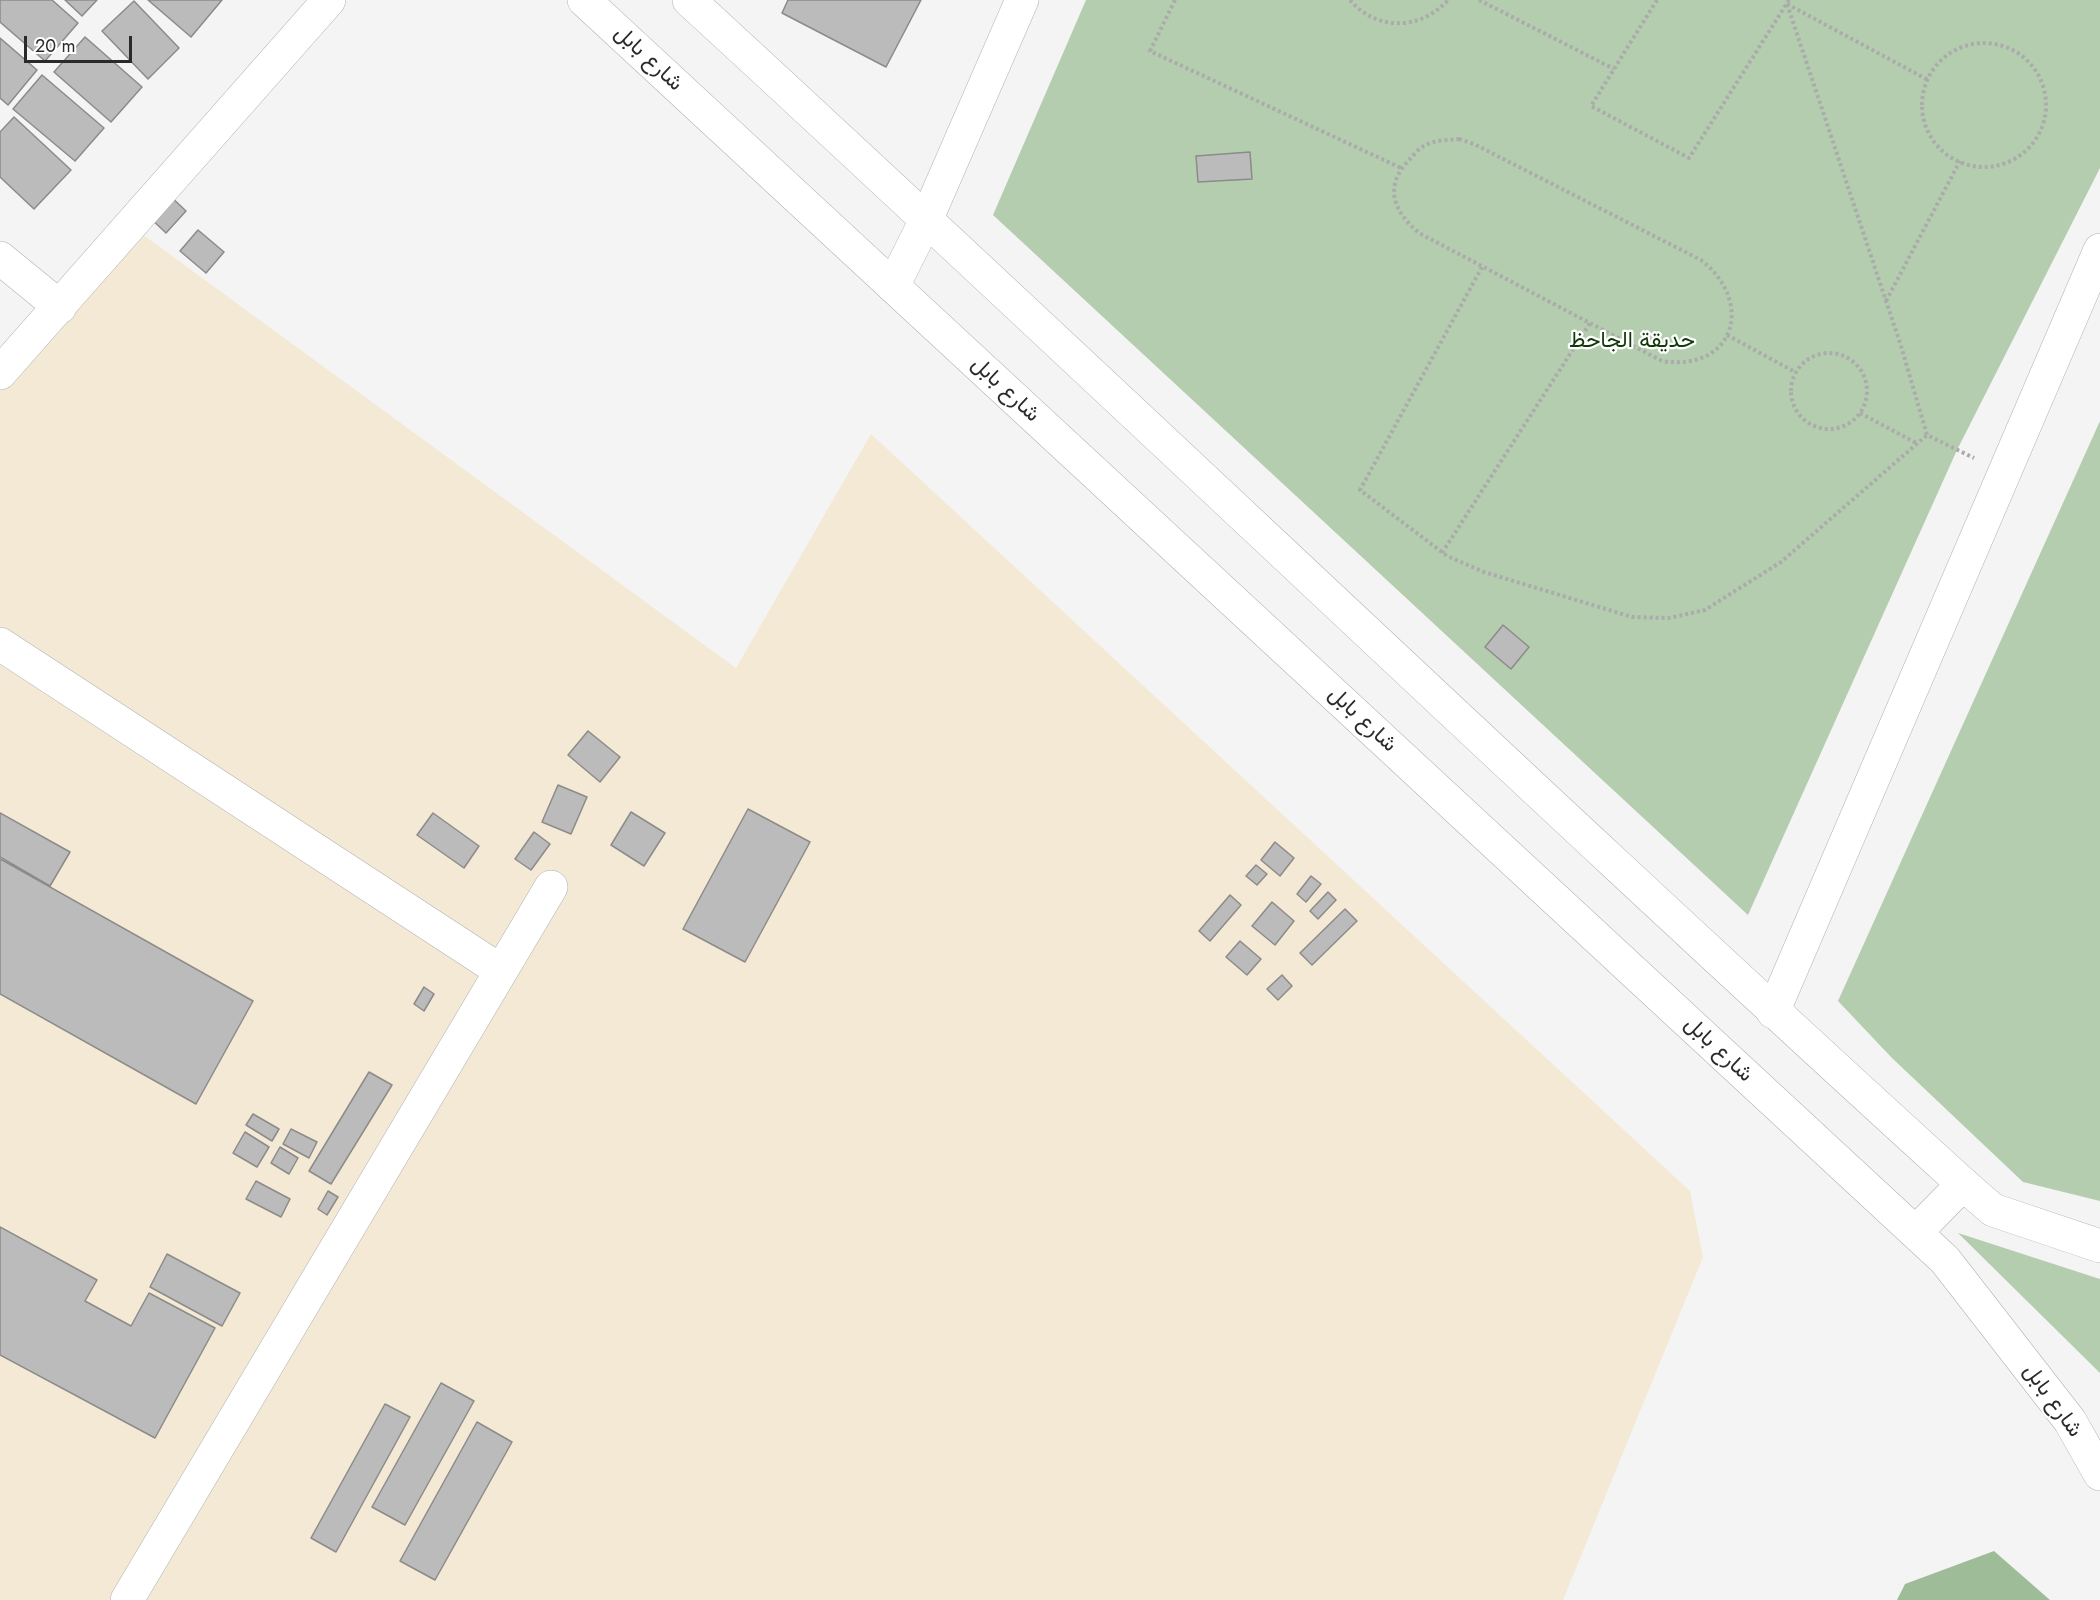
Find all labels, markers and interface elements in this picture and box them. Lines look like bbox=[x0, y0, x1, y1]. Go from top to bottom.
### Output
street label: شارع بابل bbox=[608, 21, 688, 97]
scale bar bbox=[27, 24, 135, 62]
text: 20 m bbox=[35, 33, 75, 59]
park label: حديقة الجاحظ bbox=[1569, 329, 1695, 355]
street label: شارع بابل bbox=[965, 352, 1045, 428]
street label: شارع بابل bbox=[1322, 682, 1402, 758]
street label: شارع بابل bbox=[1678, 1012, 1758, 1088]
street label: شارع بابل bbox=[2017, 1359, 2087, 1443]

